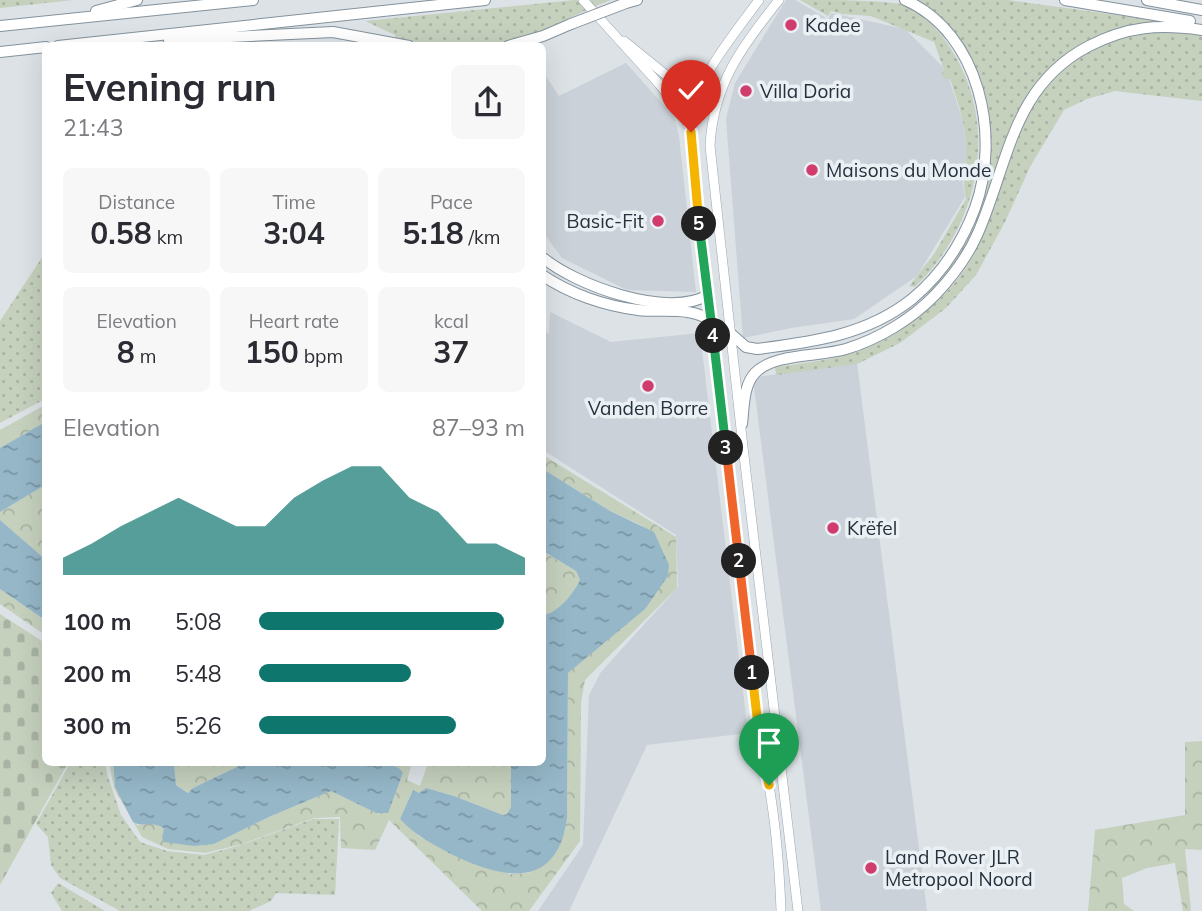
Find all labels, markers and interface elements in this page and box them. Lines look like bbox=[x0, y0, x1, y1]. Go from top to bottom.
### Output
place label: Kadee bbox=[805, 13, 861, 37]
marker: Kadee bbox=[783, 17, 799, 33]
pin bbox=[661, 60, 721, 132]
text: Evening run bbox=[63, 63, 277, 111]
button: share bbox=[451, 65, 525, 139]
icon: check bbox=[672, 71, 710, 109]
place label: Villa Doria bbox=[760, 79, 851, 103]
marker: Villa Doria bbox=[738, 83, 754, 99]
text: 21:43 bbox=[63, 113, 123, 142]
place label: Maisons du Monde bbox=[826, 158, 991, 182]
marker: Maisons du Monde bbox=[804, 162, 820, 178]
text: Distance bbox=[98, 190, 175, 214]
text: Time bbox=[272, 190, 316, 214]
text: Pace bbox=[430, 190, 473, 214]
pin: 5 bbox=[682, 206, 716, 242]
place label: Basic-Fit bbox=[567, 209, 644, 233]
text: 5 bbox=[693, 211, 704, 235]
marker: Basic-Fit bbox=[650, 213, 666, 229]
text: 0.58 bbox=[90, 214, 152, 252]
text: 3:04 bbox=[263, 214, 325, 252]
text: 5:18 bbox=[402, 214, 464, 252]
text: km bbox=[152, 225, 183, 249]
text: /km bbox=[464, 225, 500, 249]
text: Elevation bbox=[96, 309, 177, 333]
text: Heart rate bbox=[249, 309, 339, 333]
text: kcal bbox=[434, 309, 469, 333]
pin: 4 bbox=[696, 318, 730, 354]
text: 4 bbox=[707, 323, 718, 347]
text: 8 bbox=[117, 333, 135, 371]
text: 150 bbox=[245, 333, 299, 371]
text: 37 bbox=[433, 333, 469, 371]
text: m bbox=[135, 344, 156, 368]
text: bpm bbox=[299, 344, 343, 368]
marker: Vanden Borre bbox=[640, 378, 656, 394]
place label: Vanden Borre bbox=[588, 396, 708, 420]
text: Elevation bbox=[63, 413, 160, 442]
text: 87–93 m bbox=[432, 413, 525, 442]
pin: 3 bbox=[708, 430, 744, 466]
text: 3 bbox=[720, 435, 731, 459]
place label: Krëfel bbox=[847, 516, 897, 540]
marker: Krëfel bbox=[825, 520, 841, 536]
pin: 2 bbox=[722, 544, 756, 578]
text: 2 bbox=[733, 548, 744, 572]
text: 100 m bbox=[63, 607, 131, 636]
text: 5:08 bbox=[175, 607, 222, 636]
pin: 1 bbox=[734, 656, 770, 690]
text: 200 m bbox=[63, 659, 131, 688]
text: 5:48 bbox=[175, 659, 222, 688]
text: 1 bbox=[746, 660, 757, 684]
text: 300 m bbox=[63, 711, 131, 740]
text: 5:26 bbox=[175, 711, 222, 740]
pin bbox=[739, 713, 799, 785]
icon: arrive bbox=[750, 724, 788, 762]
place label: Land Rover JLR Metropool Noord bbox=[885, 845, 1033, 891]
marker: Land Rover JLR Metropool Noord bbox=[863, 860, 879, 876]

